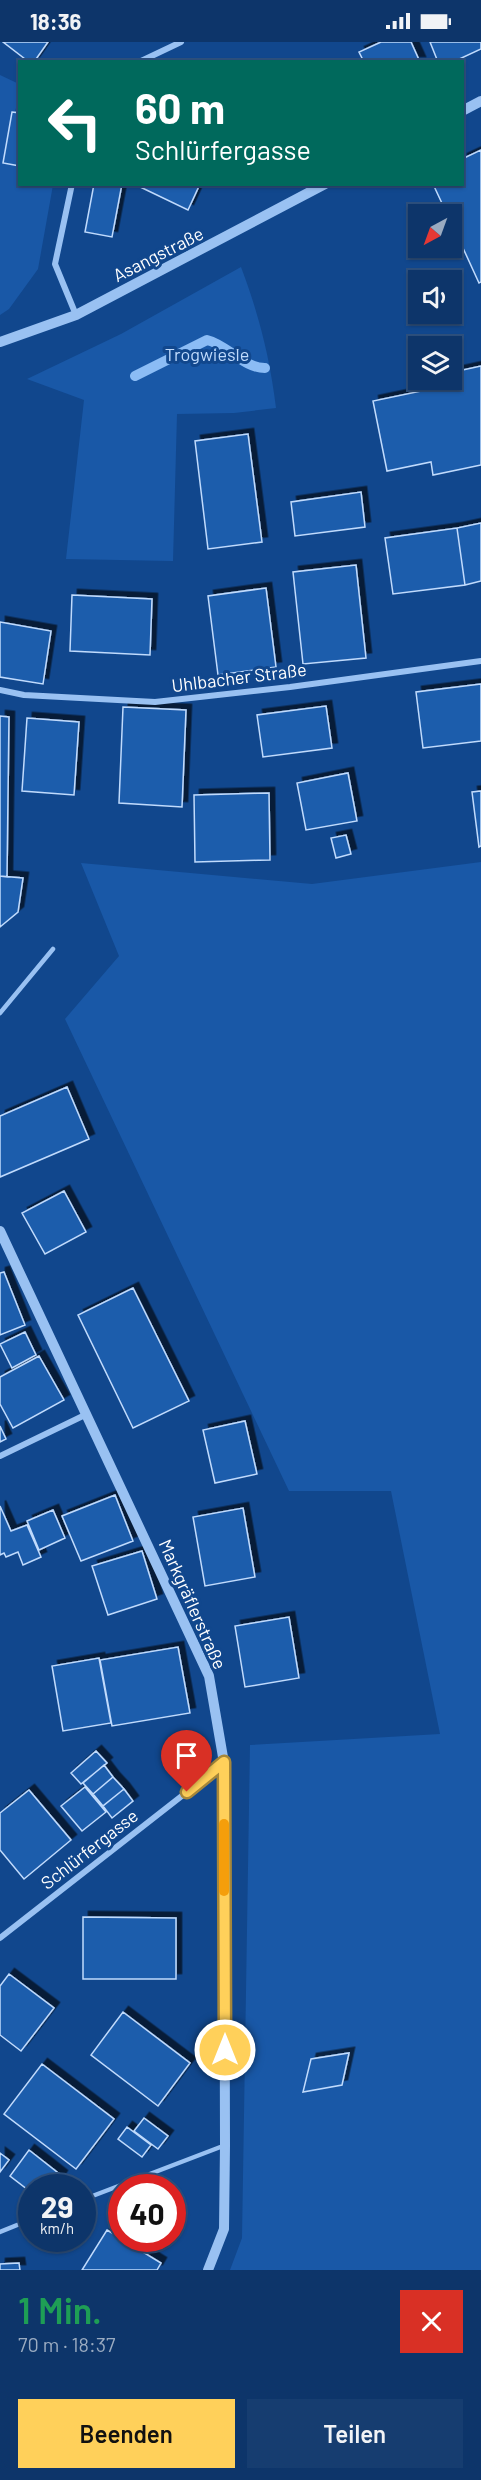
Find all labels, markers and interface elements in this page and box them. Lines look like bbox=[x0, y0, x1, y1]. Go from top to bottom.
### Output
text: 18:36 bbox=[30, 8, 81, 34]
text: 60 m bbox=[135, 82, 225, 132]
icon: left bbox=[36, 84, 114, 162]
text: Schlürfergasse bbox=[135, 133, 311, 165]
north arrow bbox=[408, 204, 462, 258]
map controls bbox=[408, 204, 462, 390]
street label: Asangstraße bbox=[109, 222, 207, 286]
button: sound bbox=[408, 270, 462, 324]
button: layers bbox=[408, 336, 462, 390]
park label: Trogwiesle bbox=[165, 343, 249, 365]
street label: Uhlbacher Straße bbox=[170, 658, 308, 696]
street label: Markgräflerstraße bbox=[155, 1536, 231, 1672]
pin bbox=[161, 1730, 212, 1792]
icon: arrive bbox=[170, 1739, 203, 1772]
street label: Schlürfergasse bbox=[36, 1804, 142, 1894]
position arrow bbox=[193, 2018, 257, 2082]
speed limit sign: 40 bbox=[108, 2174, 186, 2252]
text: 29 bbox=[41, 2188, 73, 2224]
text: km/h bbox=[40, 2219, 74, 2237]
text: 1 Min. bbox=[18, 2288, 102, 2331]
button: close bbox=[400, 2290, 463, 2353]
text: 70 m · 18:37 bbox=[18, 2332, 115, 2356]
button: Beenden bbox=[18, 2399, 235, 2468]
button: Teilen bbox=[247, 2399, 463, 2468]

